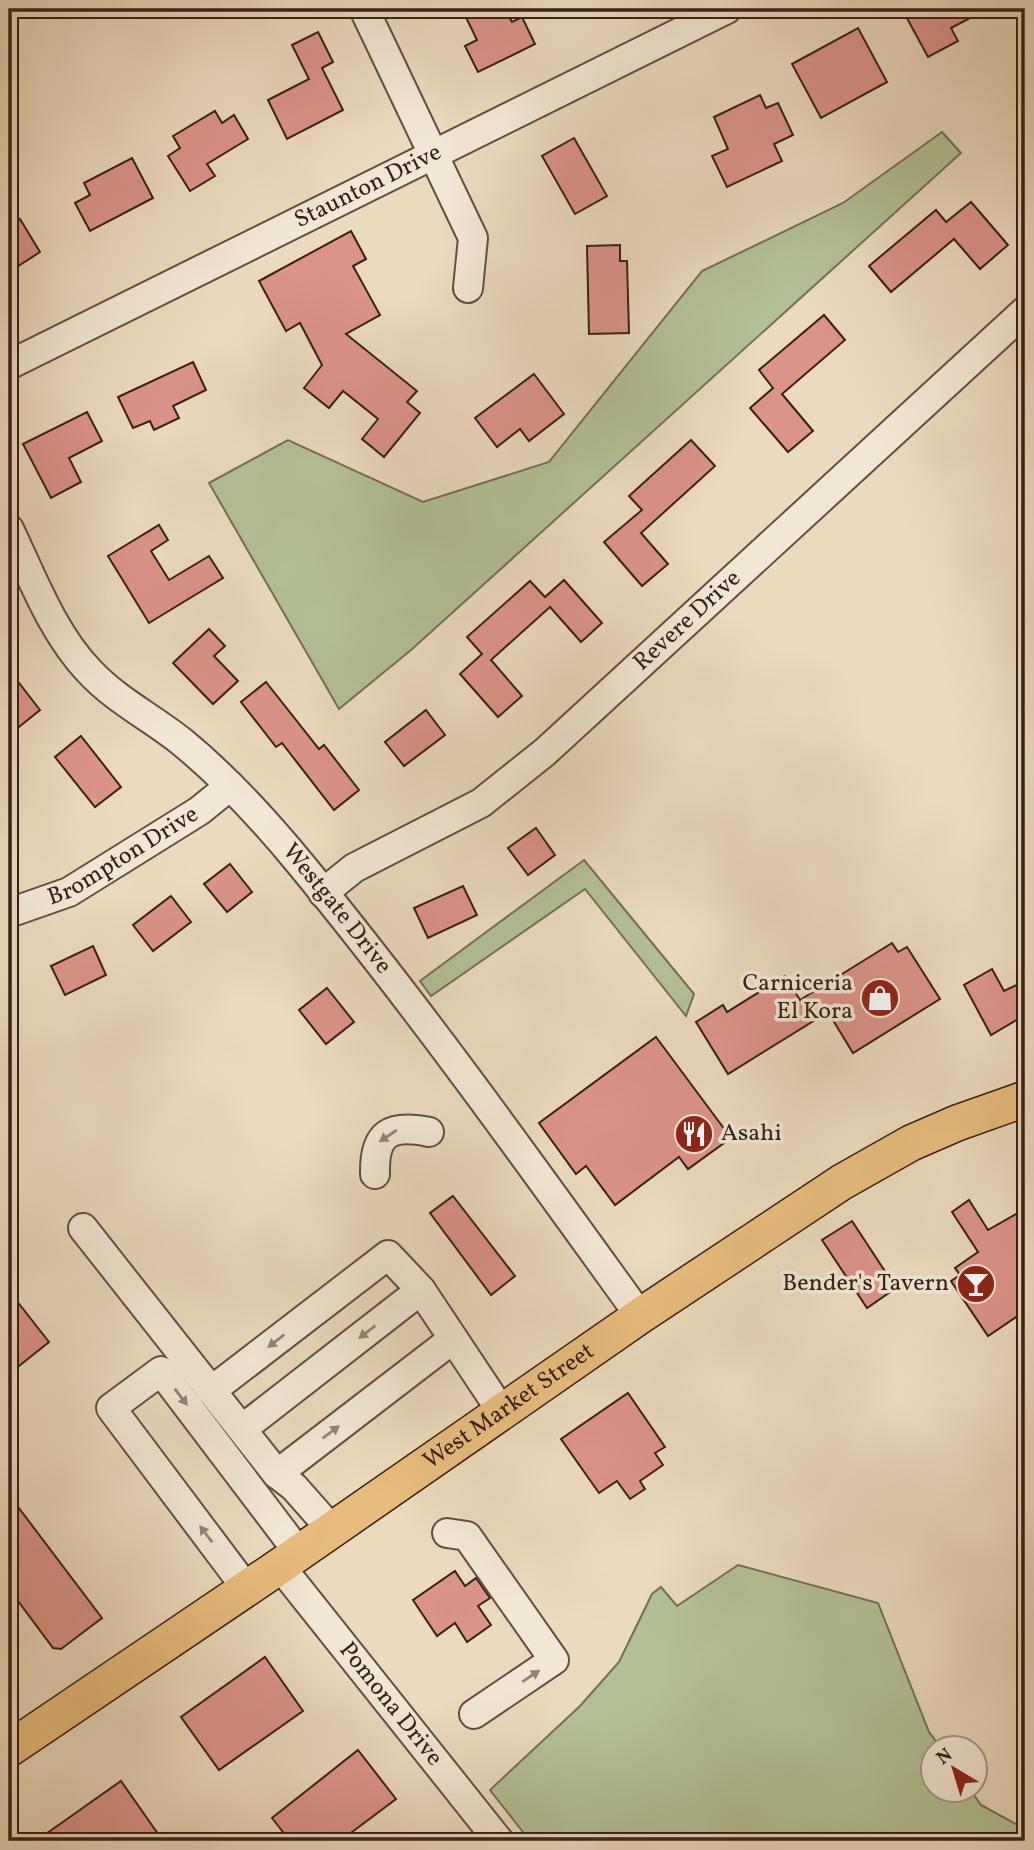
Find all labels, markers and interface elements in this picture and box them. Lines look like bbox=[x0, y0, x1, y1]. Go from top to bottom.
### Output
street label: Staunton Drive bbox=[289, 136, 448, 238]
street label: Revere Drive bbox=[626, 563, 749, 679]
street label: Brompton Drive bbox=[43, 798, 205, 915]
street label: Westgate Drive bbox=[274, 836, 400, 982]
place label: Carniceria El Kora bbox=[742, 967, 853, 1029]
shop icon: Carniceria El Kora bbox=[859, 977, 901, 1019]
restaurant icon: Asahi bbox=[673, 1113, 715, 1155]
place label: Asahi bbox=[721, 1117, 782, 1151]
one-way arrow bbox=[379, 1129, 397, 1143]
bar icon: Bender's Tavern bbox=[955, 1263, 997, 1305]
place label: Bender's Tavern bbox=[782, 1267, 949, 1301]
one-way arrow bbox=[359, 1325, 377, 1340]
one-way arrow bbox=[267, 1334, 285, 1349]
street label: West Market Street bbox=[417, 1335, 602, 1478]
one-way arrow bbox=[173, 1388, 187, 1406]
one-way arrow bbox=[322, 1426, 340, 1440]
one-way arrow bbox=[199, 1525, 213, 1543]
street label: Pomona Drive bbox=[330, 1635, 450, 1774]
one-way arrow bbox=[522, 1669, 540, 1683]
north arrow bbox=[918, 1734, 988, 1804]
text: N bbox=[931, 1743, 958, 1772]

